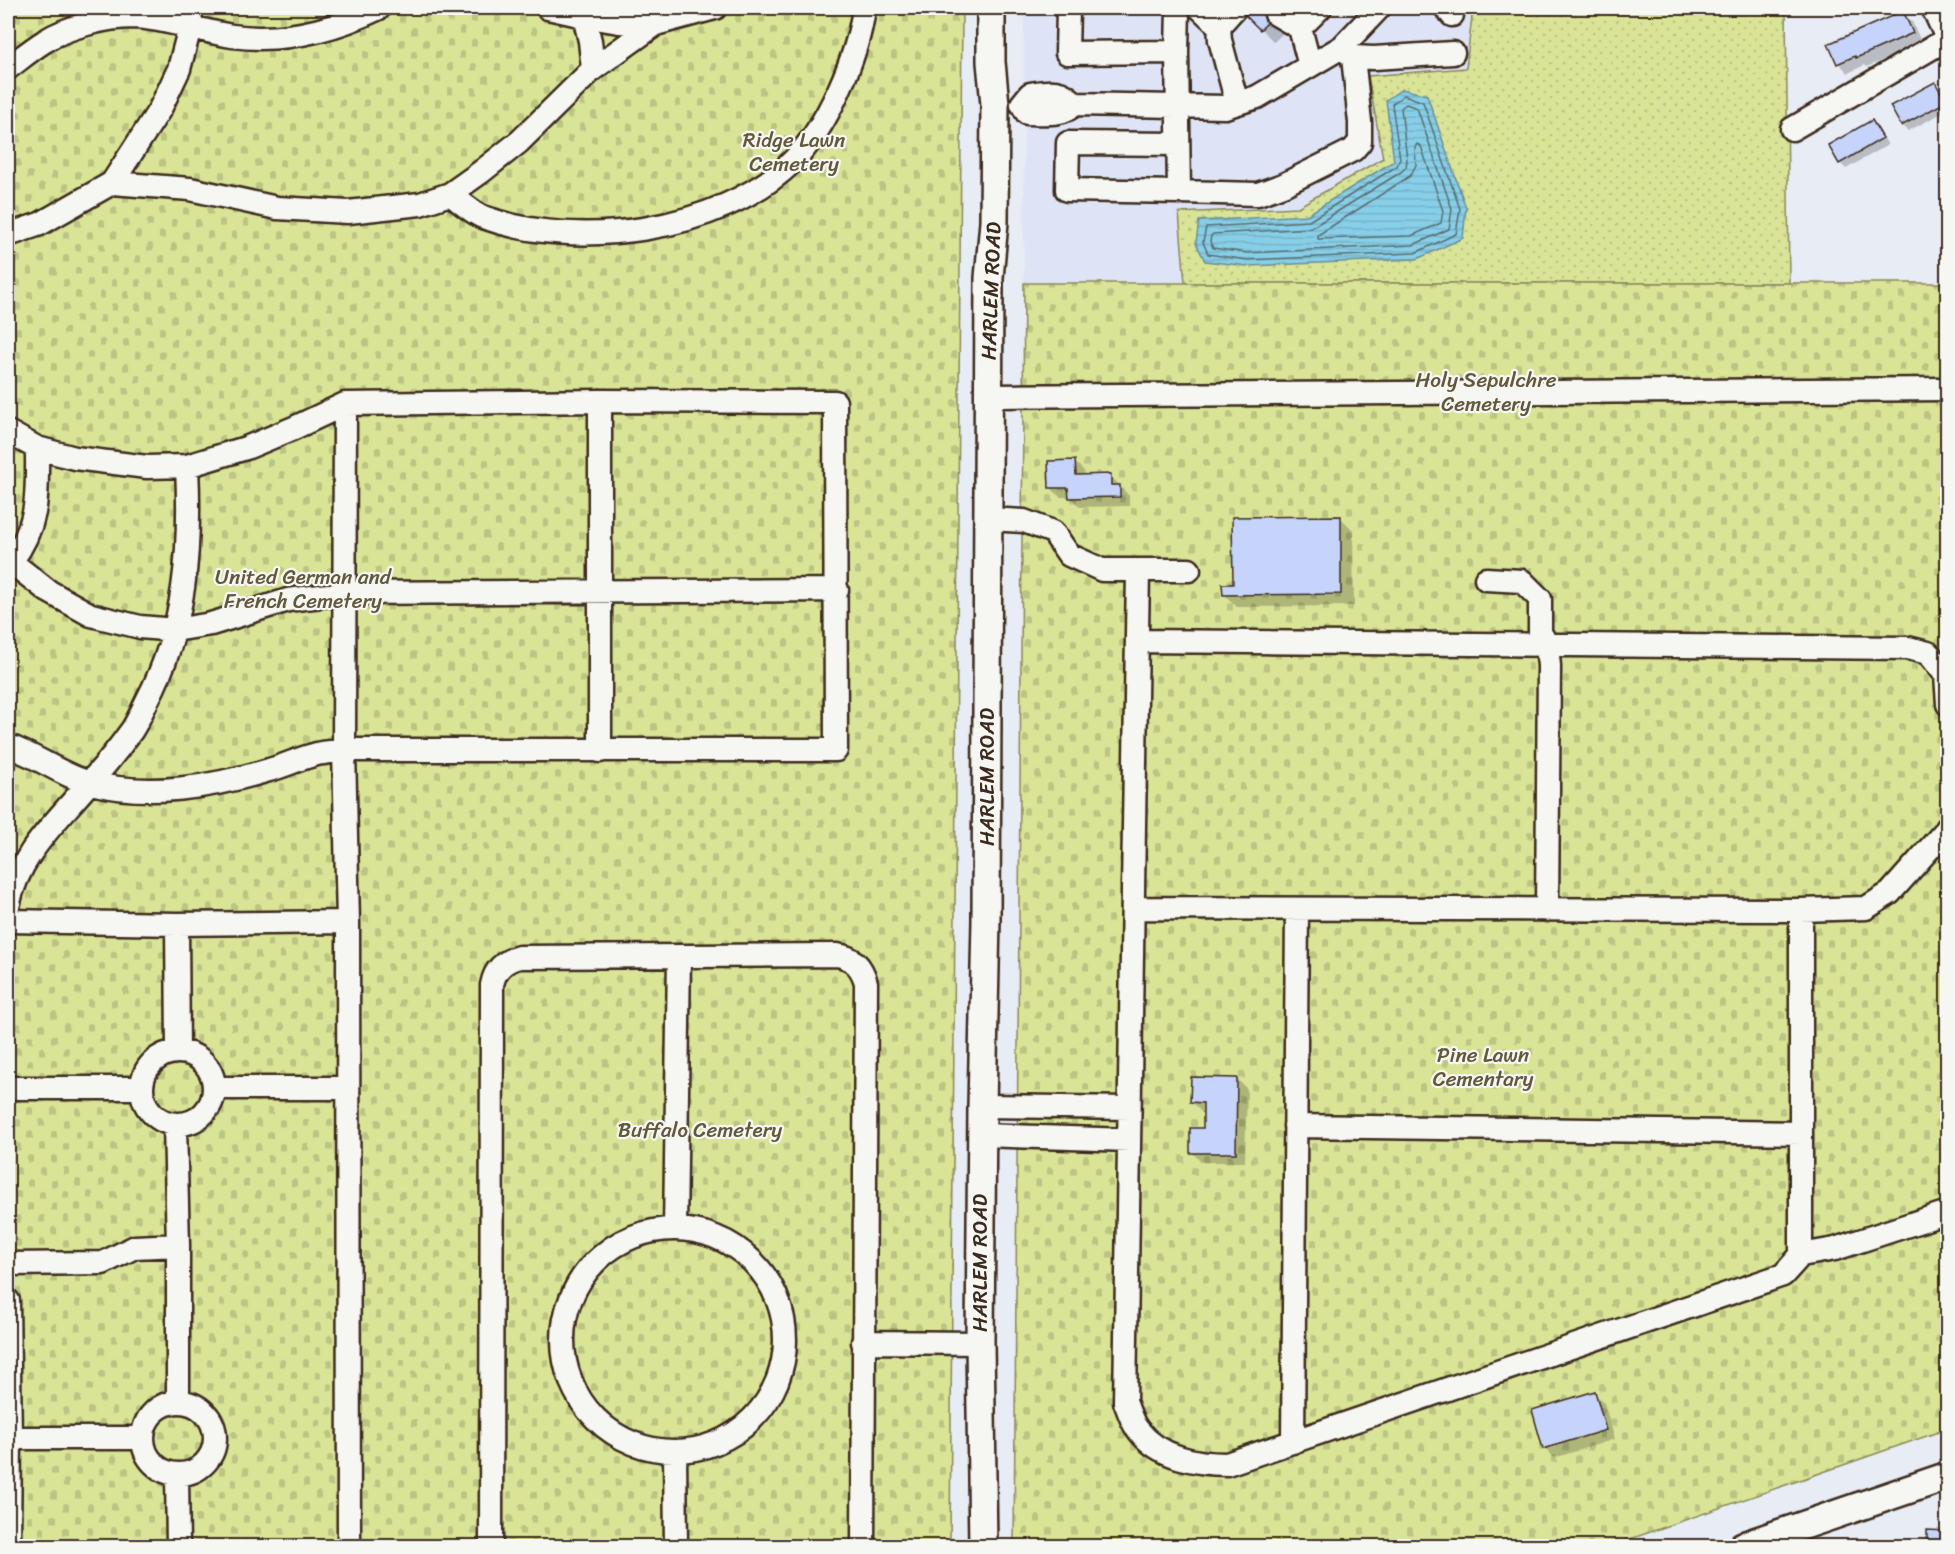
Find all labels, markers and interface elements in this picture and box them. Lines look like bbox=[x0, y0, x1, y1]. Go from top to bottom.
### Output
park label: Ridge Lawn Cemetery bbox=[743, 121, 845, 183]
street label: HARLEM ROAD bbox=[970, 221, 1012, 361]
park label: Holy Sepulchre Cemetery bbox=[1415, 361, 1557, 423]
park label: United German and French Cemetery bbox=[215, 558, 393, 620]
street label: HARLEM ROAD bbox=[968, 708, 1006, 846]
park label: Pine Lawn Cementary bbox=[1433, 1036, 1533, 1098]
park label: Buffalo Cemetery bbox=[618, 1111, 782, 1149]
street label: HARLEM ROAD bbox=[961, 1194, 999, 1332]

